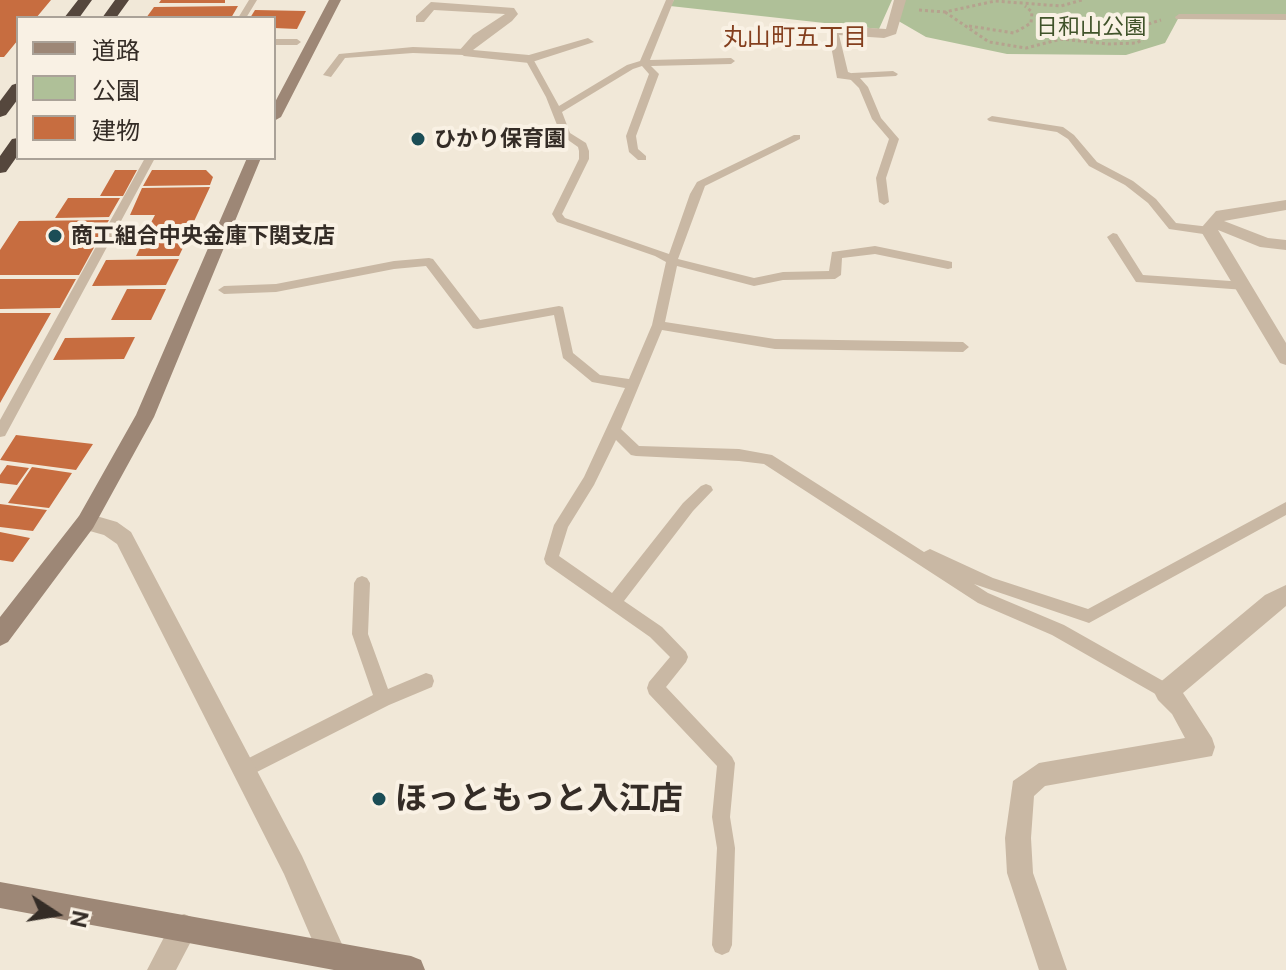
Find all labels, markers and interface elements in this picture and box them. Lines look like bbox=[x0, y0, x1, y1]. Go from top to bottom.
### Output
park label: 日和山公園 bbox=[1036, 14, 1146, 40]
legend bbox=[16, 16, 276, 160]
district label: 丸山町五丁目 bbox=[723, 24, 867, 52]
text: 道路 bbox=[92, 36, 140, 64]
text: 公園 bbox=[92, 76, 140, 104]
text: 建物 bbox=[92, 116, 140, 144]
place label: ひかり保育園 bbox=[434, 126, 566, 152]
marker: ひかり保育園 bbox=[409, 130, 427, 148]
place label: 商工組合中央金庫下関支店 bbox=[71, 223, 335, 249]
marker: 商工組合中央金庫下関支店 bbox=[46, 227, 64, 245]
place label: ほっともっと入江店 bbox=[395, 780, 683, 818]
marker: ほっともっと入江店 bbox=[370, 790, 388, 808]
north arrow bbox=[16, 874, 96, 954]
text: N bbox=[65, 908, 94, 930]

